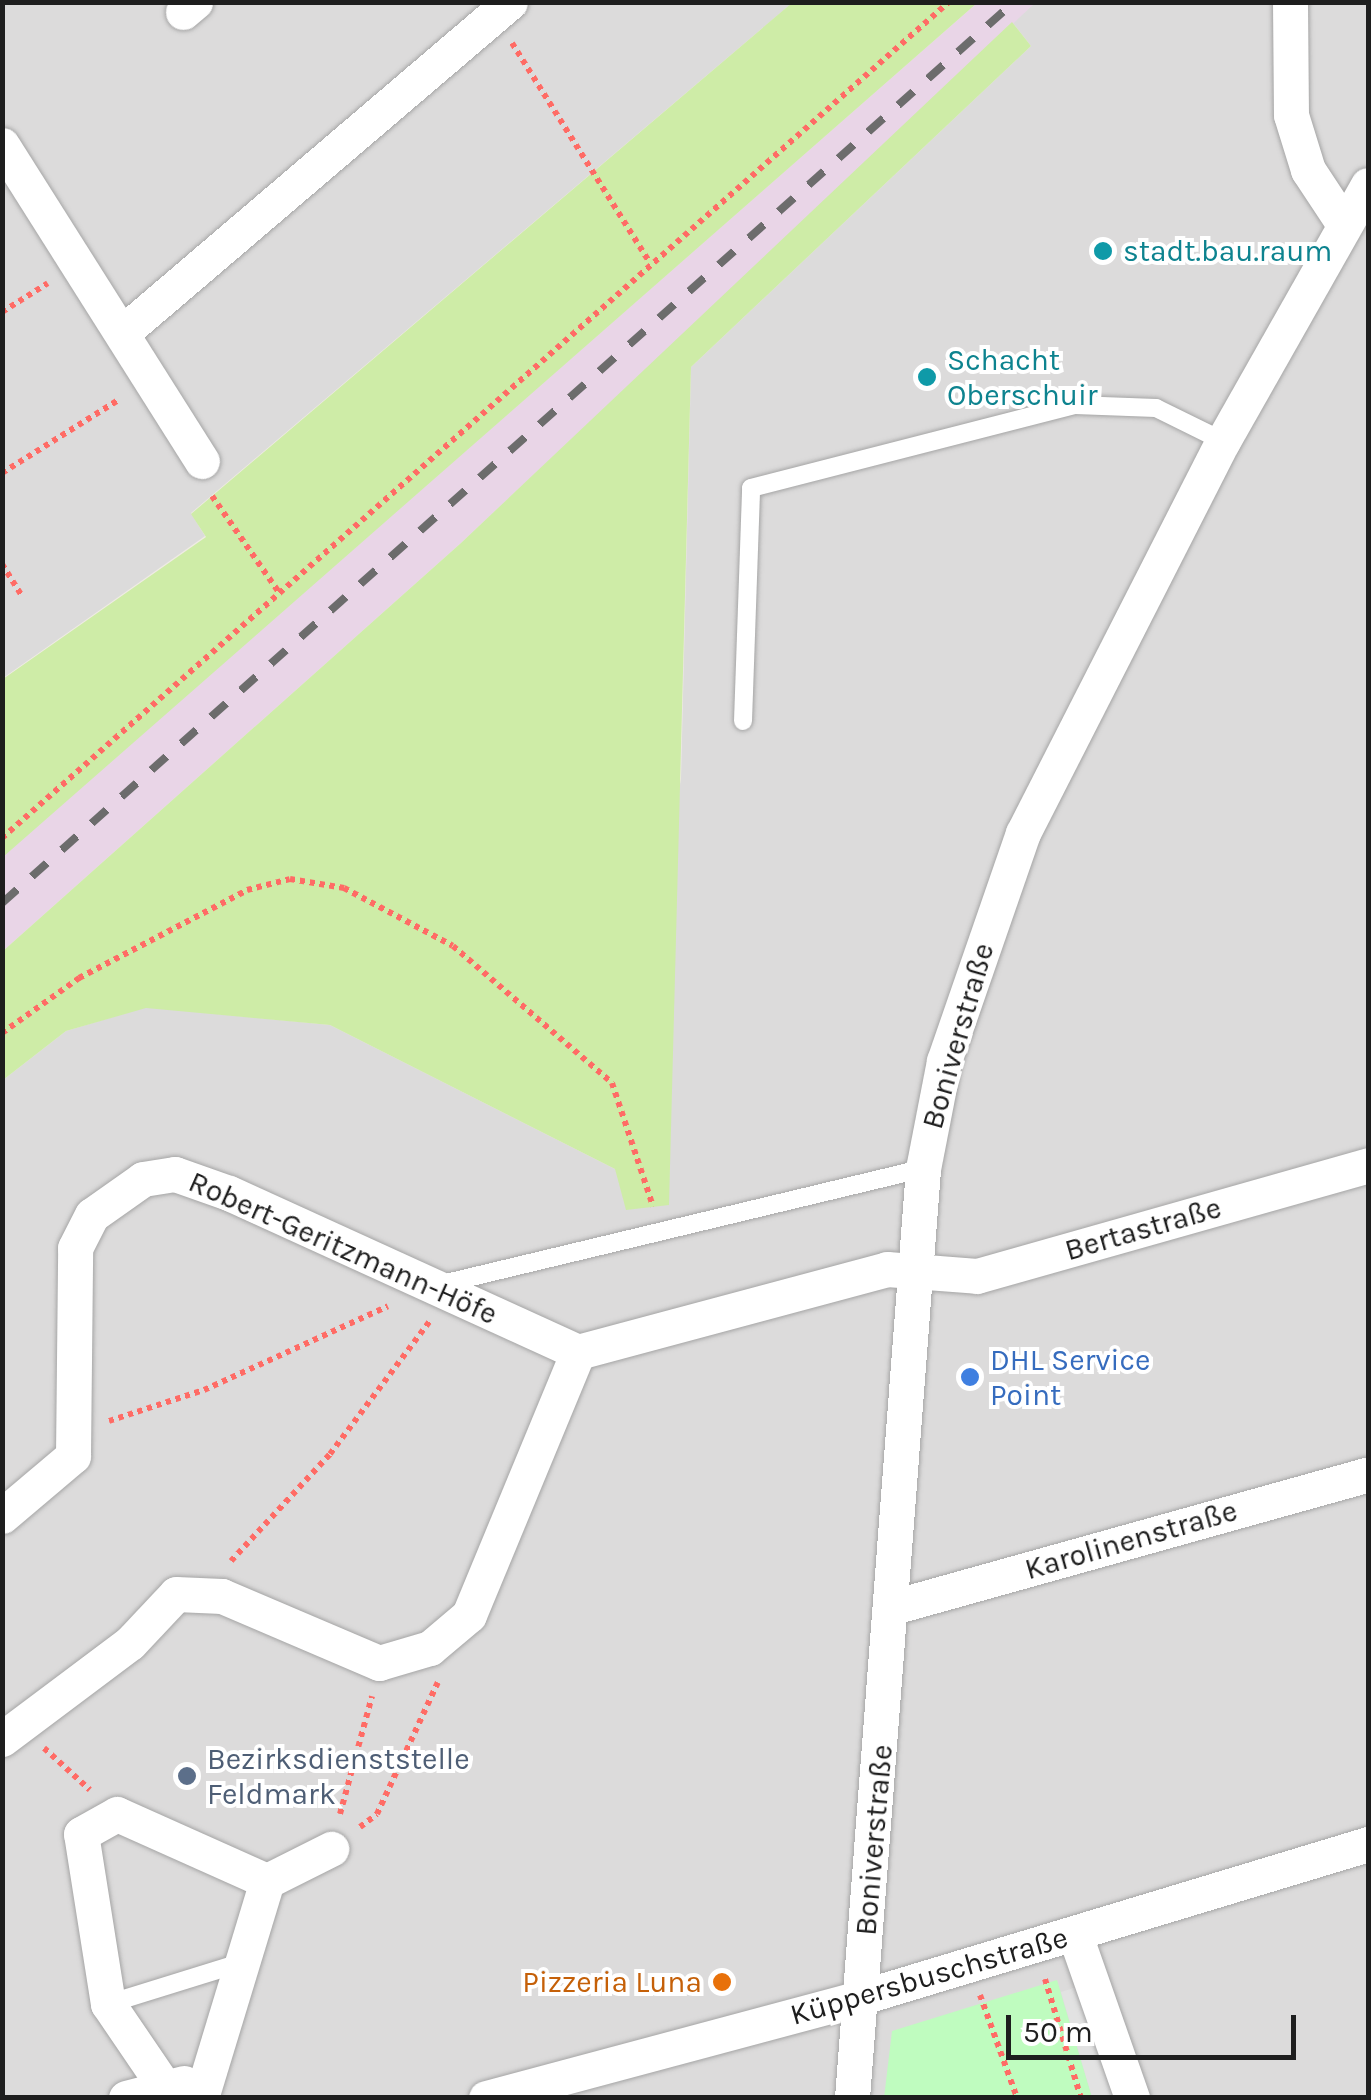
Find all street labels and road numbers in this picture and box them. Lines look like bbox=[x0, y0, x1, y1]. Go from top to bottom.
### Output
street label: Boniverstraße bbox=[914, 939, 1002, 1133]
street label: Robert-Geritzmann-Höfe bbox=[183, 1164, 503, 1332]
street label: Bertastraße bbox=[1061, 1190, 1225, 1268]
street label: Karolinenstraße bbox=[1021, 1492, 1241, 1588]
street label: Boniverstraße bbox=[848, 1743, 900, 1937]
street label: Küppersbuschstraße bbox=[786, 1919, 1072, 2033]

